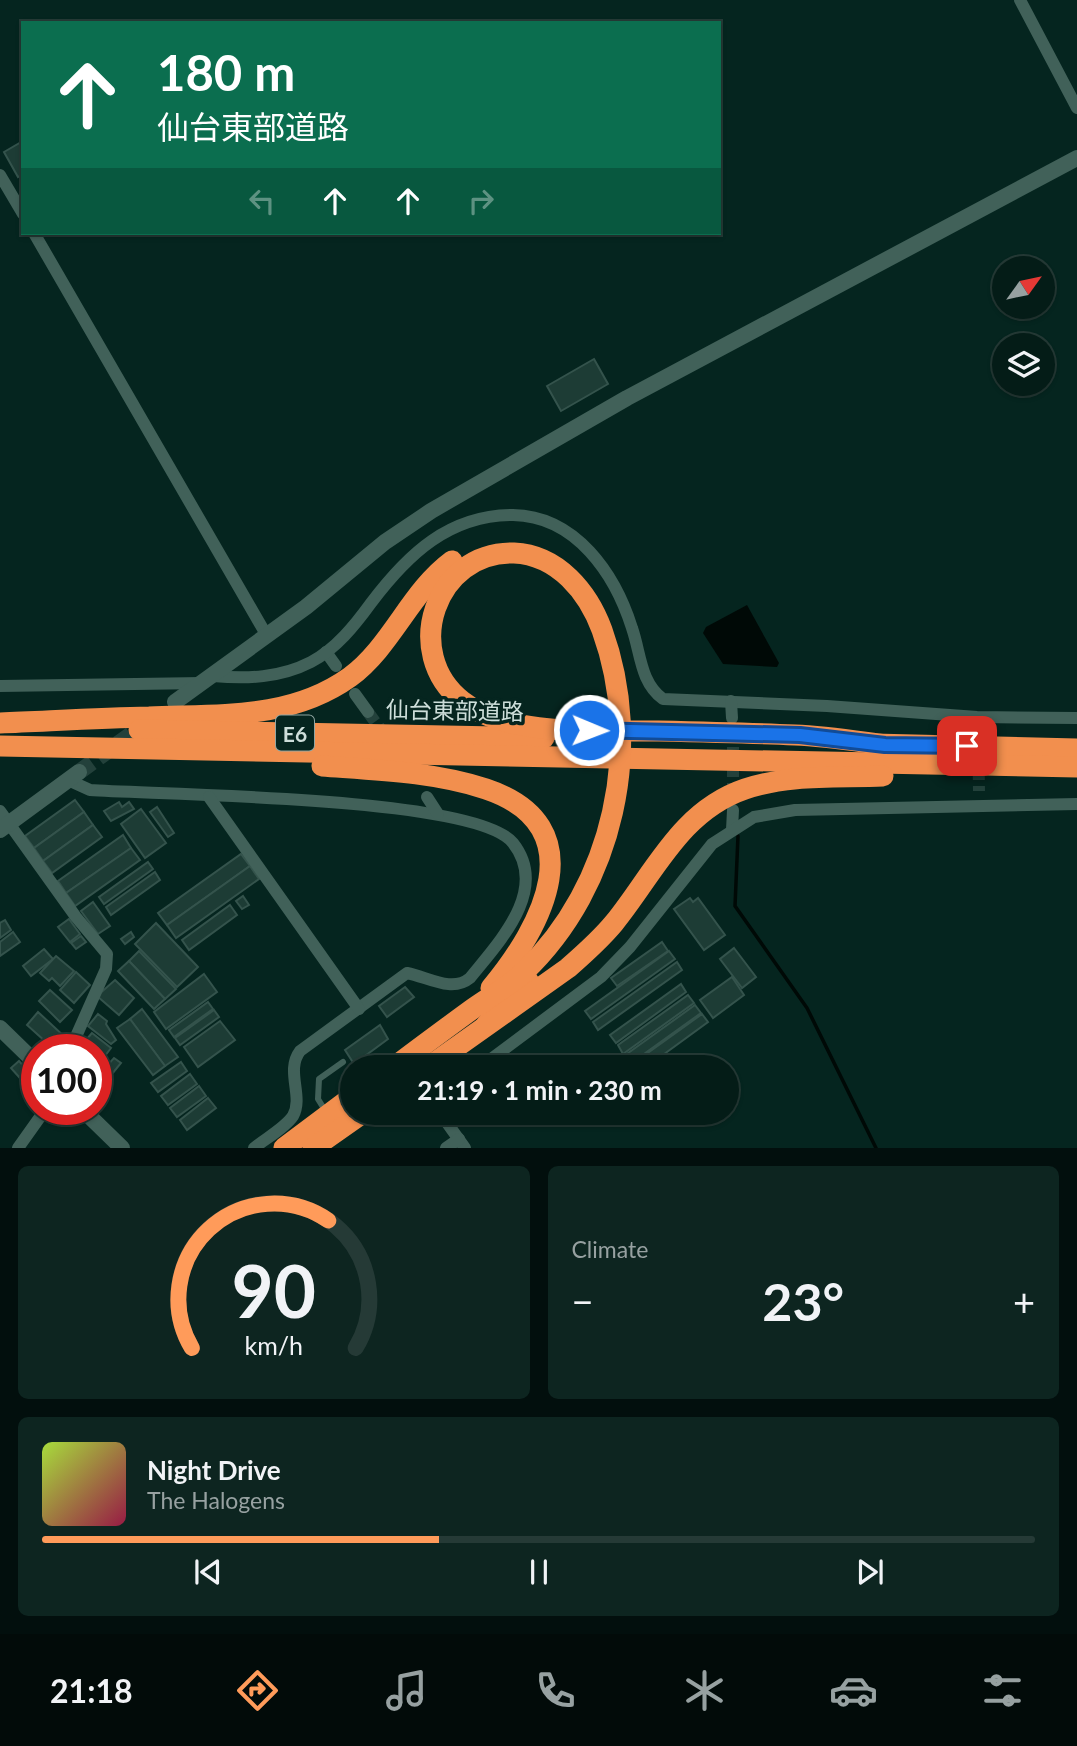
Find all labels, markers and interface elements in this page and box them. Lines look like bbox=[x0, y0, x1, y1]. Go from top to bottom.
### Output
text: 180 m bbox=[157, 43, 295, 101]
icon: ahead bbox=[42, 49, 133, 140]
text: 仙台東部道路 bbox=[157, 107, 349, 146]
icon: left bbox=[243, 182, 281, 220]
icon: ahead bbox=[316, 182, 354, 220]
icon: ahead bbox=[389, 182, 427, 220]
icon: right bbox=[462, 182, 500, 220]
north arrow bbox=[992, 256, 1055, 318]
map controls bbox=[992, 256, 1055, 396]
button: layers bbox=[992, 333, 1055, 396]
position arrow bbox=[552, 693, 626, 767]
street label: 仙台東部道路 bbox=[386, 695, 524, 725]
road number: E6 bbox=[276, 716, 314, 750]
pin bbox=[937, 716, 997, 776]
icon: arrive bbox=[948, 727, 986, 765]
speed limit sign: 100 bbox=[21, 1034, 112, 1125]
text: 21:19 · 1 min · 230 m bbox=[417, 1074, 662, 1106]
text: Climate bbox=[572, 1235, 648, 1263]
text: 90 bbox=[232, 1247, 316, 1335]
text: 23° bbox=[762, 1270, 844, 1332]
text: − bbox=[572, 1278, 594, 1324]
text: + bbox=[1013, 1278, 1035, 1324]
text: km/h bbox=[244, 1330, 303, 1360]
text: Night Drive bbox=[147, 1454, 281, 1486]
text: The Halogens bbox=[147, 1486, 285, 1514]
icon: previous bbox=[189, 1553, 227, 1591]
icon: pause bbox=[520, 1553, 558, 1591]
icon: next bbox=[851, 1553, 889, 1591]
icon: directions bbox=[233, 1666, 282, 1715]
icon: music bbox=[382, 1666, 431, 1715]
icon: phone bbox=[531, 1666, 580, 1715]
icon: climate bbox=[680, 1666, 729, 1715]
icon: car bbox=[829, 1666, 878, 1715]
icon: filters bbox=[978, 1666, 1027, 1715]
text: 21:18 bbox=[50, 1671, 133, 1710]

